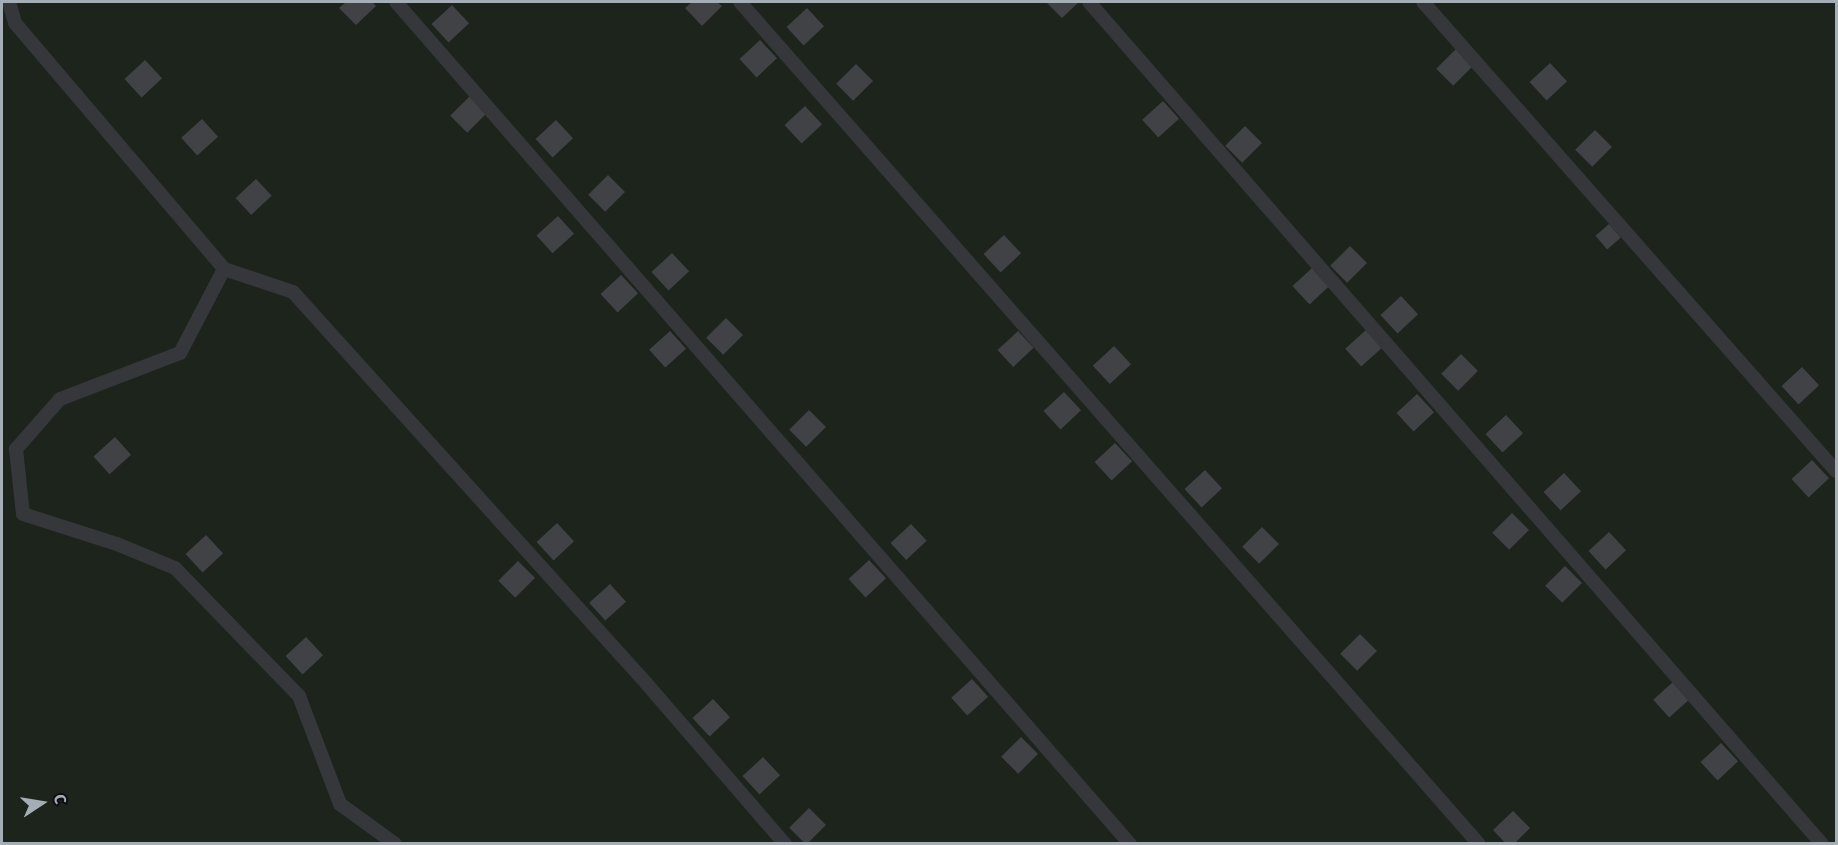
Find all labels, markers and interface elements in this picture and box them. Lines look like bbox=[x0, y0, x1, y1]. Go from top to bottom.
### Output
north arrow bbox=[12, 773, 72, 833]
text: С bbox=[50, 793, 70, 806]

